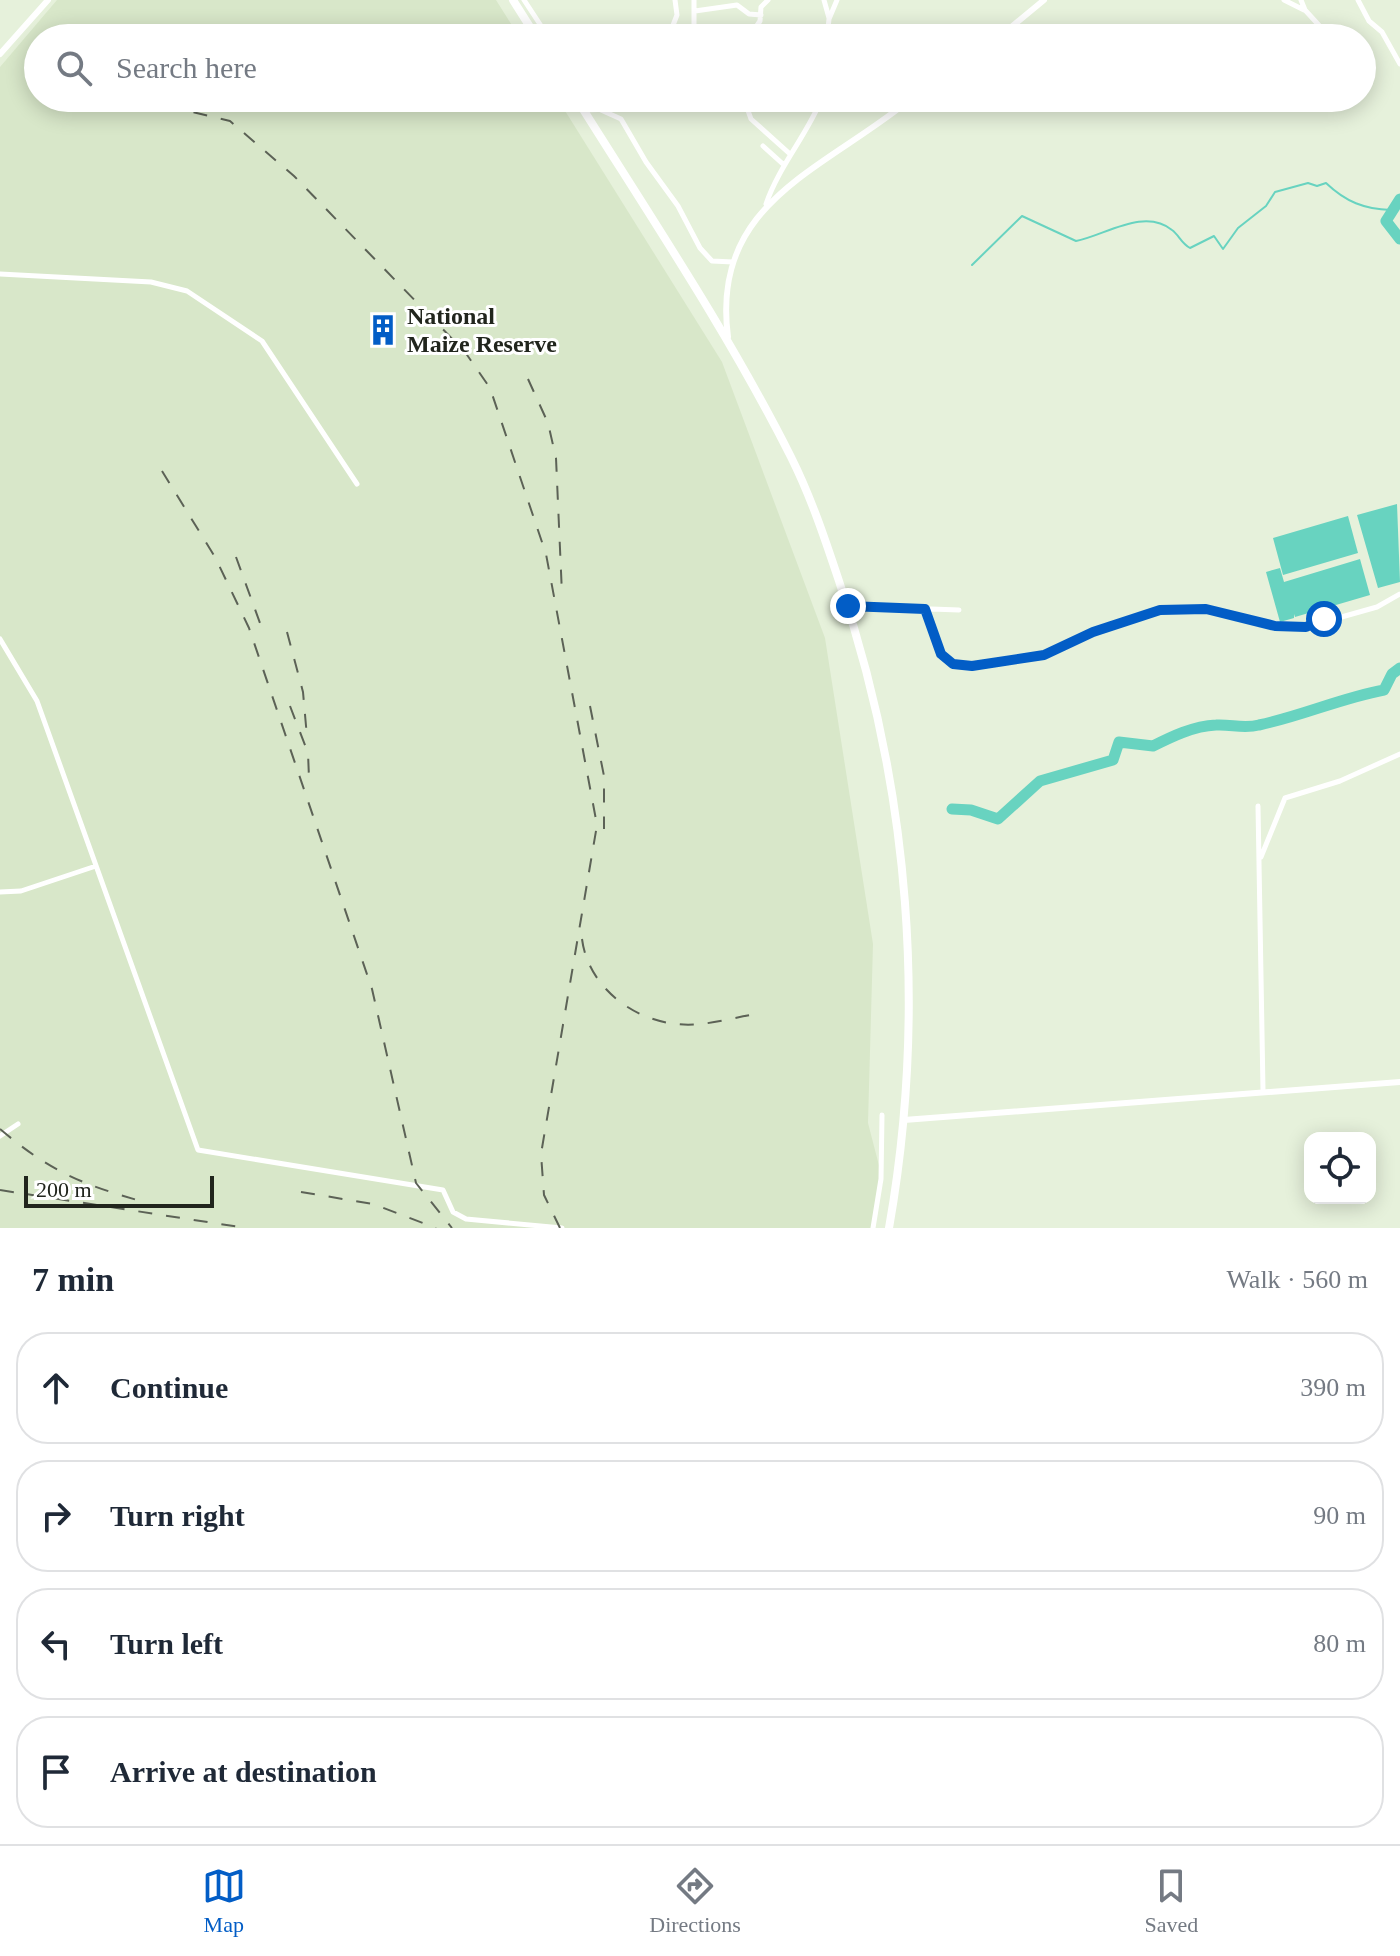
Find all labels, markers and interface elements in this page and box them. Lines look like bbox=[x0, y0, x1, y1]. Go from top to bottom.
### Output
search box bbox=[24, 24, 1376, 112]
icon: search bbox=[52, 46, 96, 90]
text: Search here bbox=[116, 51, 257, 84]
place label: National Maize Reserve bbox=[407, 303, 557, 357]
building icon: National Maize Reserve bbox=[366, 313, 400, 347]
route end bbox=[830, 588, 866, 624]
route start bbox=[1306, 601, 1342, 637]
map controls bbox=[1304, 1132, 1376, 1204]
button: locate bbox=[1304, 1132, 1376, 1204]
scale bar bbox=[24, 1172, 214, 1208]
text: 200 m bbox=[36, 1177, 92, 1202]
text: 7 min bbox=[32, 1261, 114, 1298]
text: Walk · 560 m bbox=[1226, 1265, 1368, 1294]
icon: ahead bbox=[34, 1366, 78, 1410]
text: Continue bbox=[110, 1371, 228, 1404]
text: 390 m bbox=[1300, 1373, 1366, 1402]
icon: right bbox=[34, 1494, 78, 1538]
text: Turn right bbox=[110, 1499, 245, 1532]
text: 90 m bbox=[1313, 1501, 1366, 1530]
icon: left bbox=[34, 1622, 78, 1666]
text: Turn left bbox=[110, 1627, 223, 1660]
text: 80 m bbox=[1313, 1629, 1366, 1658]
icon: arrive bbox=[34, 1750, 78, 1794]
text: Arrive at destination bbox=[110, 1755, 377, 1788]
tab: Map bbox=[202, 1864, 246, 1938]
tab: Directions bbox=[649, 1864, 741, 1938]
tab: Saved bbox=[1144, 1864, 1198, 1938]

